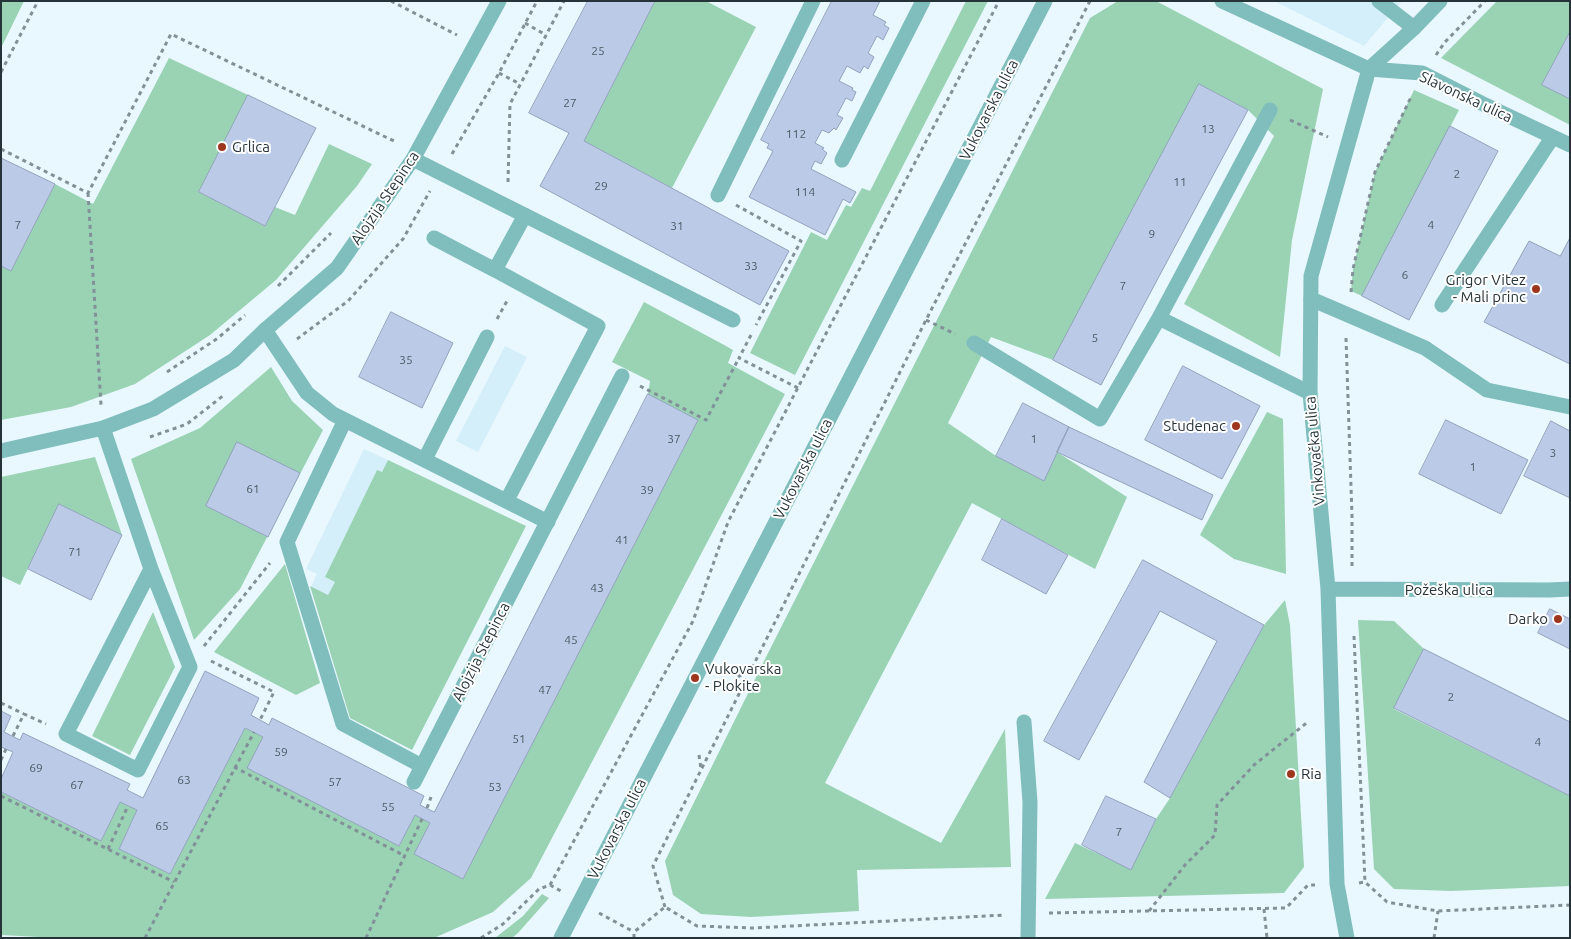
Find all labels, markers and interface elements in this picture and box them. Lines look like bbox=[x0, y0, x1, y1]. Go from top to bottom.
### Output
house number: 25 bbox=[591, 44, 605, 58]
street label: Vukovarska ulica bbox=[956, 57, 1022, 163]
street label: Slavonska ulica bbox=[1417, 68, 1515, 126]
house number: 27 bbox=[563, 96, 577, 110]
house number: 13 bbox=[1201, 122, 1215, 136]
house number: 112 bbox=[786, 127, 806, 141]
place label: Grlica bbox=[232, 138, 270, 156]
marker: Grlica bbox=[216, 141, 228, 153]
street label: Alojzija Stepinca bbox=[347, 148, 423, 248]
house number: 2 bbox=[1454, 167, 1460, 181]
house number: 11 bbox=[1173, 175, 1187, 189]
house number: 29 bbox=[594, 179, 608, 193]
house number: 114 bbox=[795, 185, 815, 199]
house number: 7 bbox=[15, 218, 21, 232]
house number: 4 bbox=[1428, 218, 1434, 232]
house number: 31 bbox=[670, 219, 684, 233]
house number: 9 bbox=[1149, 227, 1155, 241]
house number: 33 bbox=[744, 259, 758, 273]
house number: 6 bbox=[1402, 268, 1408, 282]
place label: Grigor Vitez - Mali princ bbox=[1446, 271, 1526, 306]
house number: 7 bbox=[1120, 279, 1126, 293]
marker: Grigor Vitez - Mali princ bbox=[1530, 283, 1542, 295]
house number: 5 bbox=[1092, 331, 1098, 345]
house number: 35 bbox=[399, 353, 413, 367]
street label: Vinkovačka ulica bbox=[1301, 396, 1329, 506]
street label: Vukovarska ulica bbox=[770, 416, 836, 522]
place label: Studenac bbox=[1163, 417, 1226, 435]
marker: Studenac bbox=[1230, 420, 1242, 432]
house number: 37 bbox=[667, 432, 681, 446]
house number: 1 bbox=[1031, 432, 1037, 446]
house number: 3 bbox=[1550, 446, 1556, 460]
house number: 1 bbox=[1470, 460, 1476, 474]
house number: 61 bbox=[246, 482, 260, 496]
house number: 39 bbox=[640, 483, 654, 497]
house number: 41 bbox=[615, 533, 629, 547]
house number: 71 bbox=[68, 545, 82, 559]
house number: 43 bbox=[590, 581, 604, 595]
street label: Požeška ulica bbox=[1405, 581, 1493, 599]
street label: Alojzija Stepinca bbox=[448, 599, 514, 705]
place label: Darko bbox=[1508, 610, 1548, 628]
marker: Darko bbox=[1552, 613, 1564, 625]
house number: 45 bbox=[564, 633, 578, 647]
place label: Vukovarska - Plokite bbox=[705, 660, 781, 695]
marker: Vukovarska - Plokite bbox=[689, 672, 701, 684]
house number: 47 bbox=[538, 683, 552, 697]
house number: 2 bbox=[1448, 690, 1454, 704]
house number: 51 bbox=[512, 732, 526, 746]
house number: 4 bbox=[1535, 735, 1541, 749]
house number: 59 bbox=[274, 745, 288, 759]
house number: 69 bbox=[29, 761, 43, 775]
place label: Ria bbox=[1301, 765, 1322, 783]
marker: Ria bbox=[1285, 768, 1297, 780]
house number: 63 bbox=[177, 773, 191, 787]
house number: 57 bbox=[328, 775, 342, 789]
street label: Vukovarska ulica bbox=[584, 776, 650, 882]
house number: 67 bbox=[70, 778, 84, 792]
house number: 53 bbox=[488, 780, 502, 794]
house number: 55 bbox=[381, 800, 395, 814]
house number: 65 bbox=[155, 819, 169, 833]
house number: 7 bbox=[1116, 825, 1122, 839]

